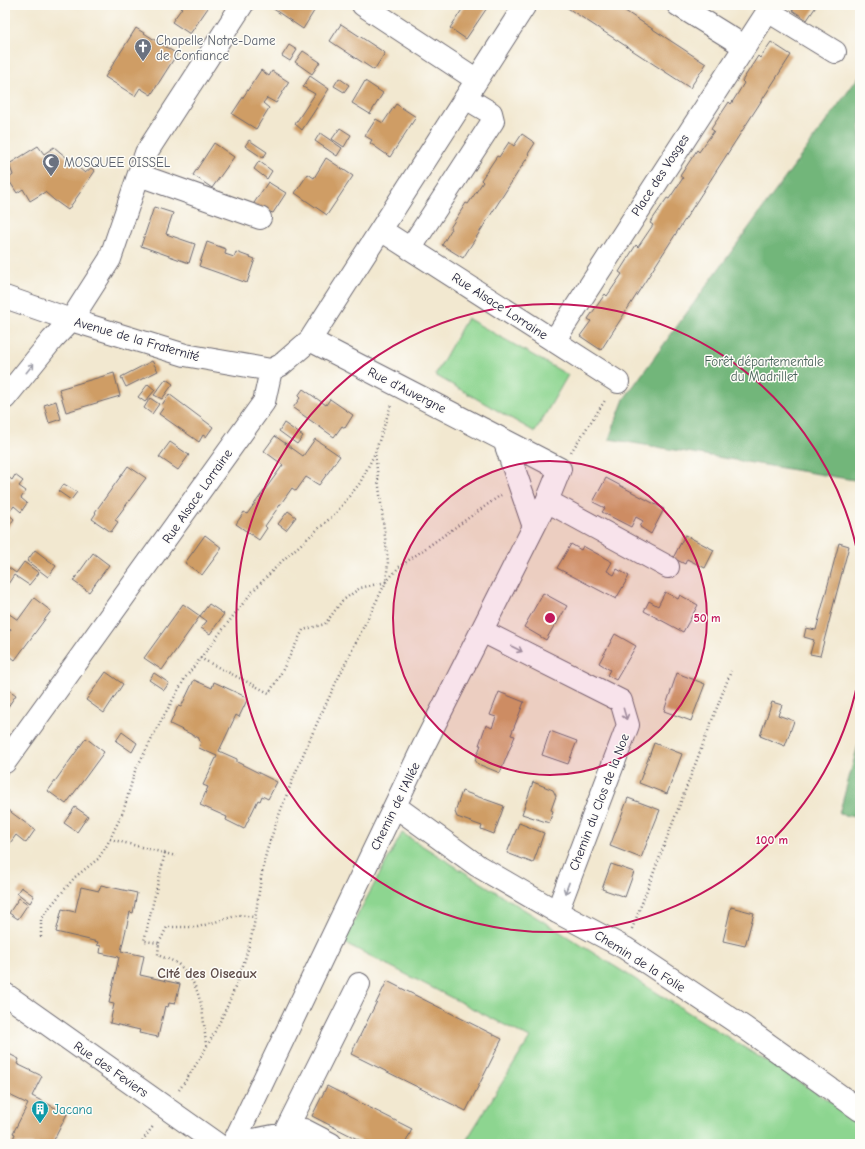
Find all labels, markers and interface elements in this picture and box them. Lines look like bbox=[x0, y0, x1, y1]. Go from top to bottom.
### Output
place label: Chapelle Notre-Dame de Confiance bbox=[156, 33, 276, 63]
church icon: Chapelle Notre-Dame de Confiance bbox=[133, 37, 153, 62]
street label: Place des Vosges bbox=[628, 131, 692, 219]
mosque icon: MOSQUEE OISSEL bbox=[41, 152, 61, 177]
place label: MOSQUEE OISSEL bbox=[64, 155, 171, 170]
street label: Rue Alsace Lorraine bbox=[449, 269, 551, 343]
street label: Avenue de la Fraternité bbox=[73, 314, 202, 364]
park label: Forêt départementale du Madrillet bbox=[705, 354, 824, 384]
one-way arrow bbox=[25, 362, 34, 373]
street label: Rue d'Auvergne bbox=[365, 364, 449, 416]
street label: Rue Alsace Lorraine bbox=[159, 446, 235, 546]
centre of rings bbox=[543, 611, 557, 625]
text: 50 m bbox=[693, 611, 721, 625]
one-way arrow bbox=[511, 646, 523, 653]
one-way arrow bbox=[622, 707, 629, 720]
street label: Chemin du Clos de la Noe bbox=[566, 731, 632, 873]
street label: Chemin de l'Allée bbox=[367, 759, 423, 852]
text: 100 m bbox=[756, 833, 788, 847]
one-way arrow bbox=[562, 881, 570, 893]
street label: Chemin de la Folie bbox=[592, 927, 689, 995]
district label: Cité des Oiseaux bbox=[157, 965, 257, 982]
street label: Rue des Feviers bbox=[71, 1038, 151, 1100]
building icon: Jacana bbox=[30, 1099, 50, 1124]
place label: Jacana bbox=[53, 1102, 93, 1117]

